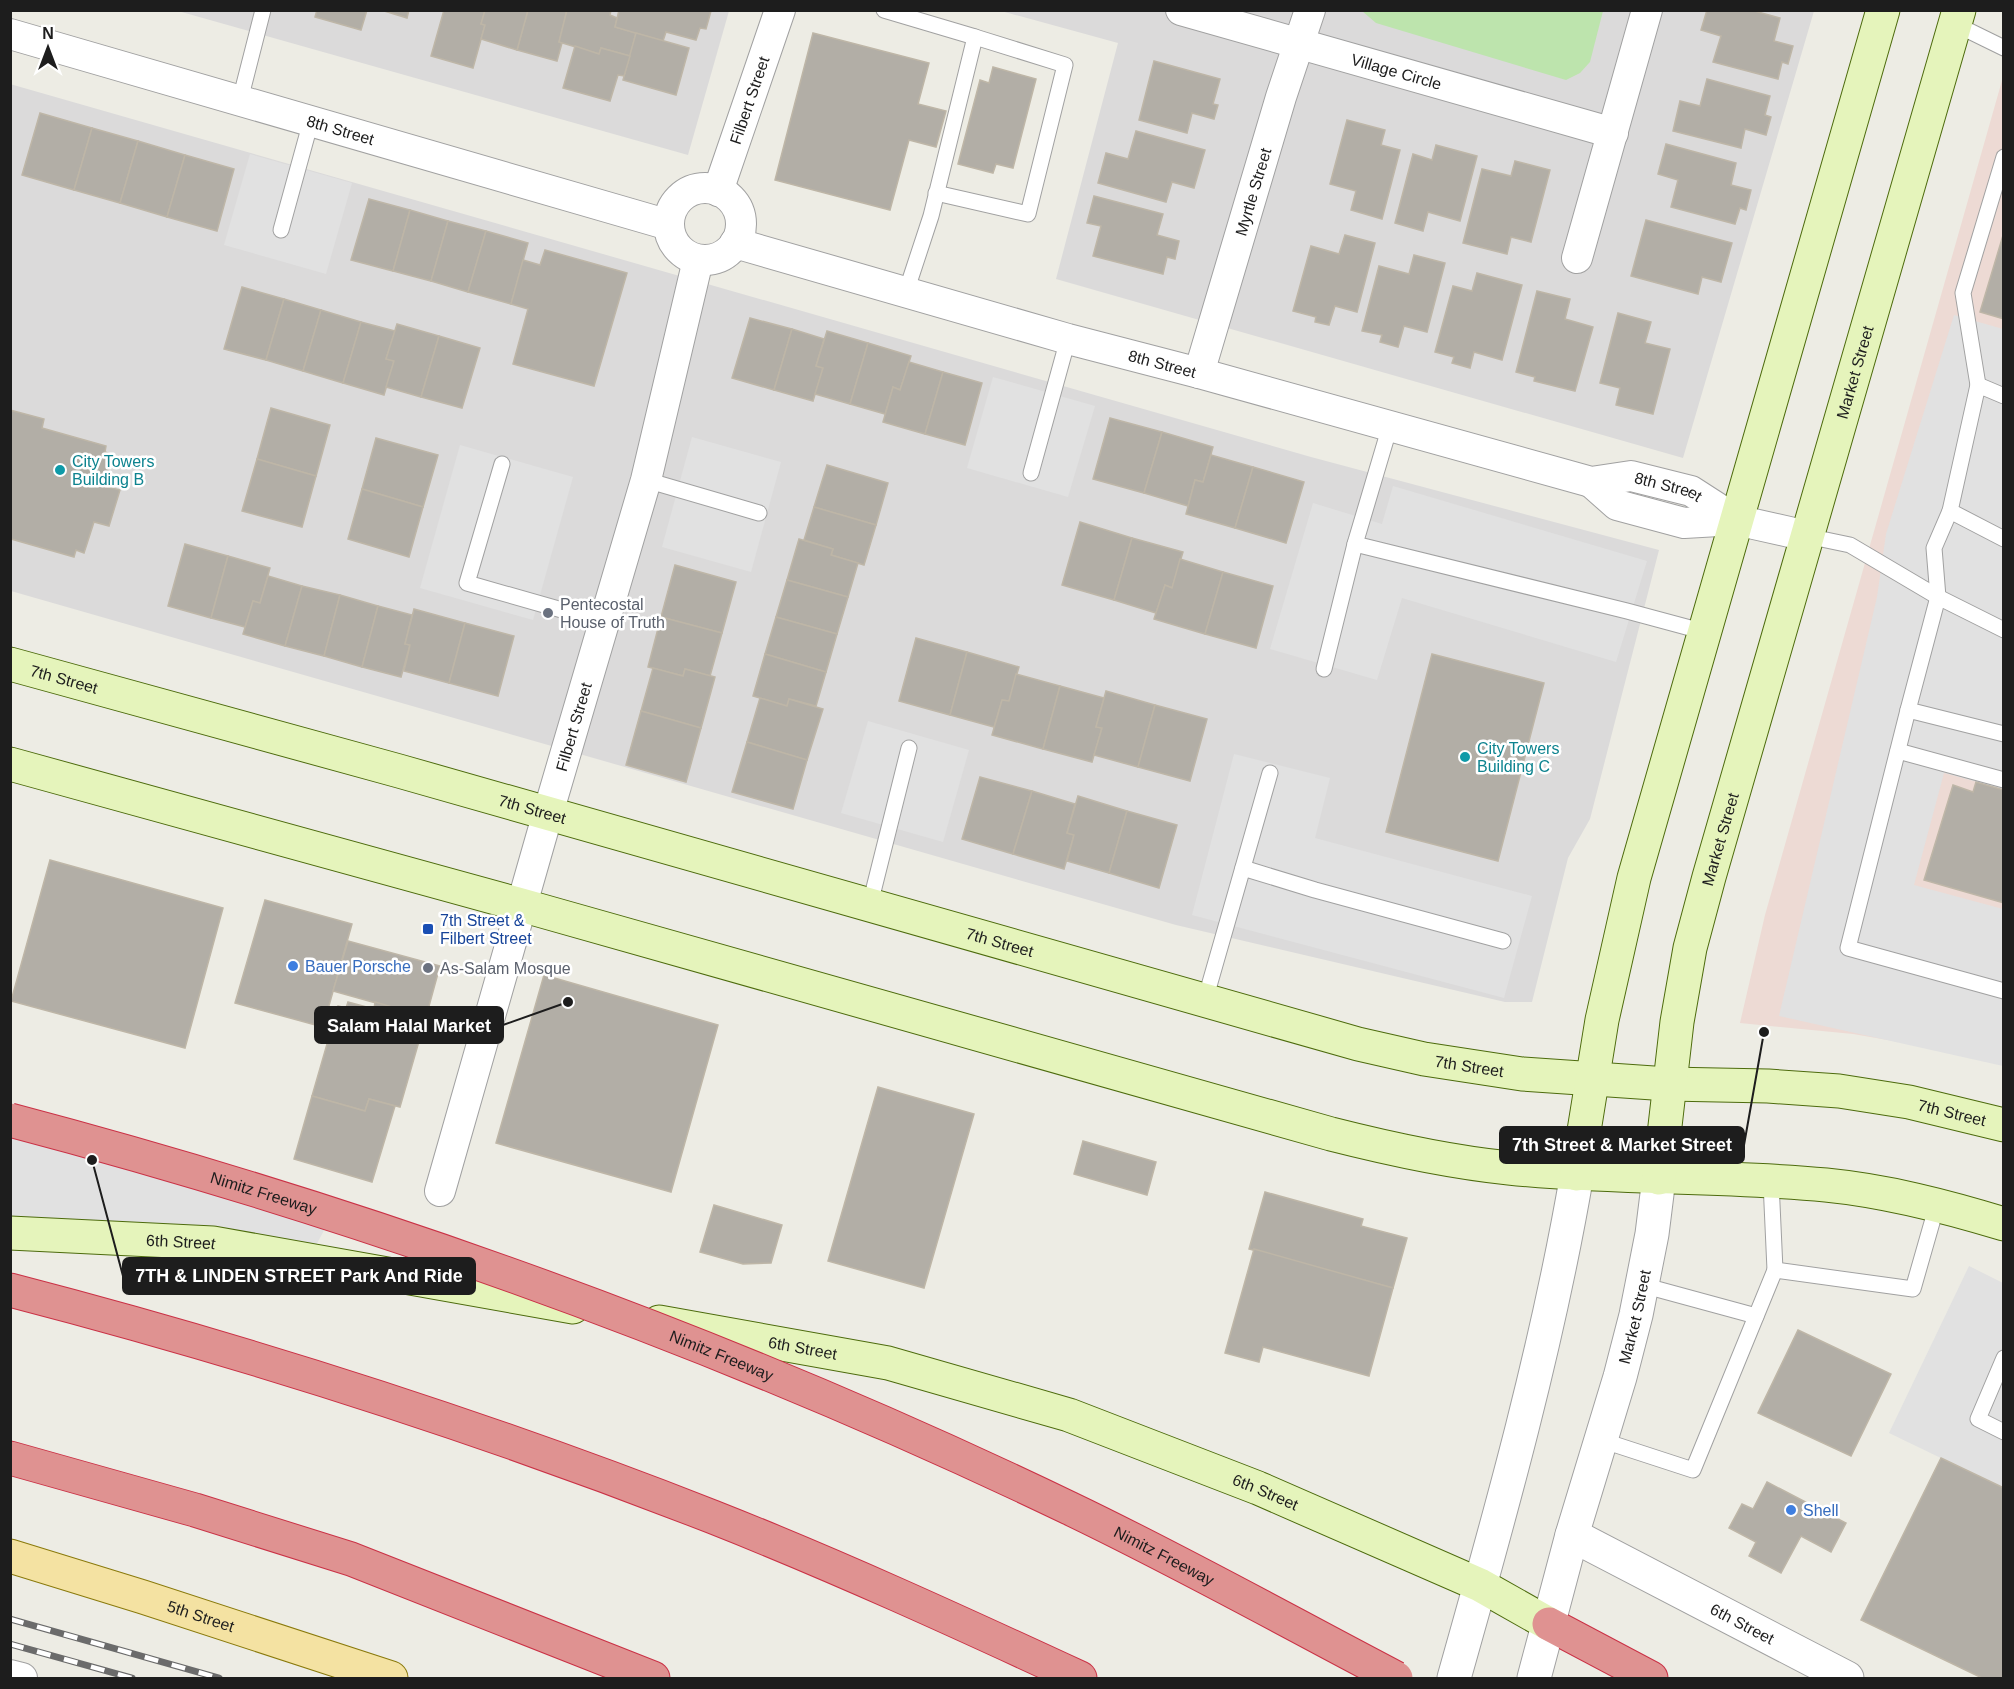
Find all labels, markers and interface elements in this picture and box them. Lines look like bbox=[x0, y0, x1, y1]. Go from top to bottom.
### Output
north arrow bbox=[18, 18, 78, 78]
text: N bbox=[42, 25, 54, 42]
street label: Village Circle bbox=[1349, 51, 1444, 93]
street label: Filbert Street bbox=[727, 54, 773, 146]
street label: 8th Street bbox=[305, 112, 377, 148]
street label: Myrtle Street bbox=[1232, 146, 1275, 238]
street label: Market Street bbox=[1834, 323, 1877, 421]
street label: 8th Street bbox=[1126, 347, 1198, 381]
place label: City Towers Building B bbox=[72, 453, 154, 488]
marker: City Towers Building B bbox=[53, 463, 67, 477]
street label: 8th Street bbox=[1633, 469, 1706, 505]
place label: Pentecostal House of Truth bbox=[560, 596, 665, 631]
marker: Pentecostal House of Truth bbox=[541, 606, 555, 620]
street label: 7th Street bbox=[28, 662, 100, 697]
street label: Filbert Street bbox=[553, 680, 595, 773]
place label: City Towers Building C bbox=[1477, 740, 1559, 775]
marker: City Towers Building C bbox=[1458, 750, 1472, 764]
street label: Market Street bbox=[1699, 790, 1742, 888]
street label: 7th Street bbox=[496, 792, 568, 827]
place label: 7th Street & Filbert Street bbox=[440, 912, 532, 947]
marker: 7th Street & Filbert Street bbox=[421, 922, 435, 936]
street label: 7th Street bbox=[964, 925, 1036, 960]
place label: Bauer Porsche bbox=[305, 958, 411, 975]
marker: Bauer Porsche bbox=[286, 959, 300, 973]
place label: As-Salam Mosque bbox=[440, 960, 571, 977]
marker: As-Salam Mosque bbox=[421, 961, 435, 975]
callout: Salam Halal Market bbox=[315, 1007, 503, 1043]
text: Salam Halal Market bbox=[327, 1016, 491, 1036]
street label: 7th Street bbox=[1434, 1053, 1505, 1080]
street label: 7th Street bbox=[1916, 1096, 1988, 1129]
callout: 7th Street & Market Street bbox=[1500, 1127, 1744, 1163]
text: 7th Street & Market Street bbox=[1512, 1135, 1732, 1155]
street label: Nimitz Freeway bbox=[208, 1169, 319, 1218]
street label: 6th Street bbox=[146, 1232, 217, 1252]
callout: 7TH & LINDEN STREET Park And Ride bbox=[123, 1258, 475, 1294]
text: 7TH & LINDEN STREET Park And Ride bbox=[135, 1266, 463, 1286]
street label: Market Street bbox=[1616, 1268, 1654, 1366]
street label: Nimitz Freeway bbox=[667, 1327, 776, 1384]
street label: 6th Street bbox=[767, 1334, 839, 1363]
street label: 6th Street bbox=[1230, 1471, 1301, 1514]
place label: Shell bbox=[1803, 1502, 1839, 1519]
marker: Shell bbox=[1784, 1503, 1798, 1517]
street label: Nimitz Freeway bbox=[1111, 1523, 1217, 1589]
street label: 5th Street bbox=[165, 1598, 237, 1635]
street label: 6th Street bbox=[1707, 1600, 1777, 1648]

